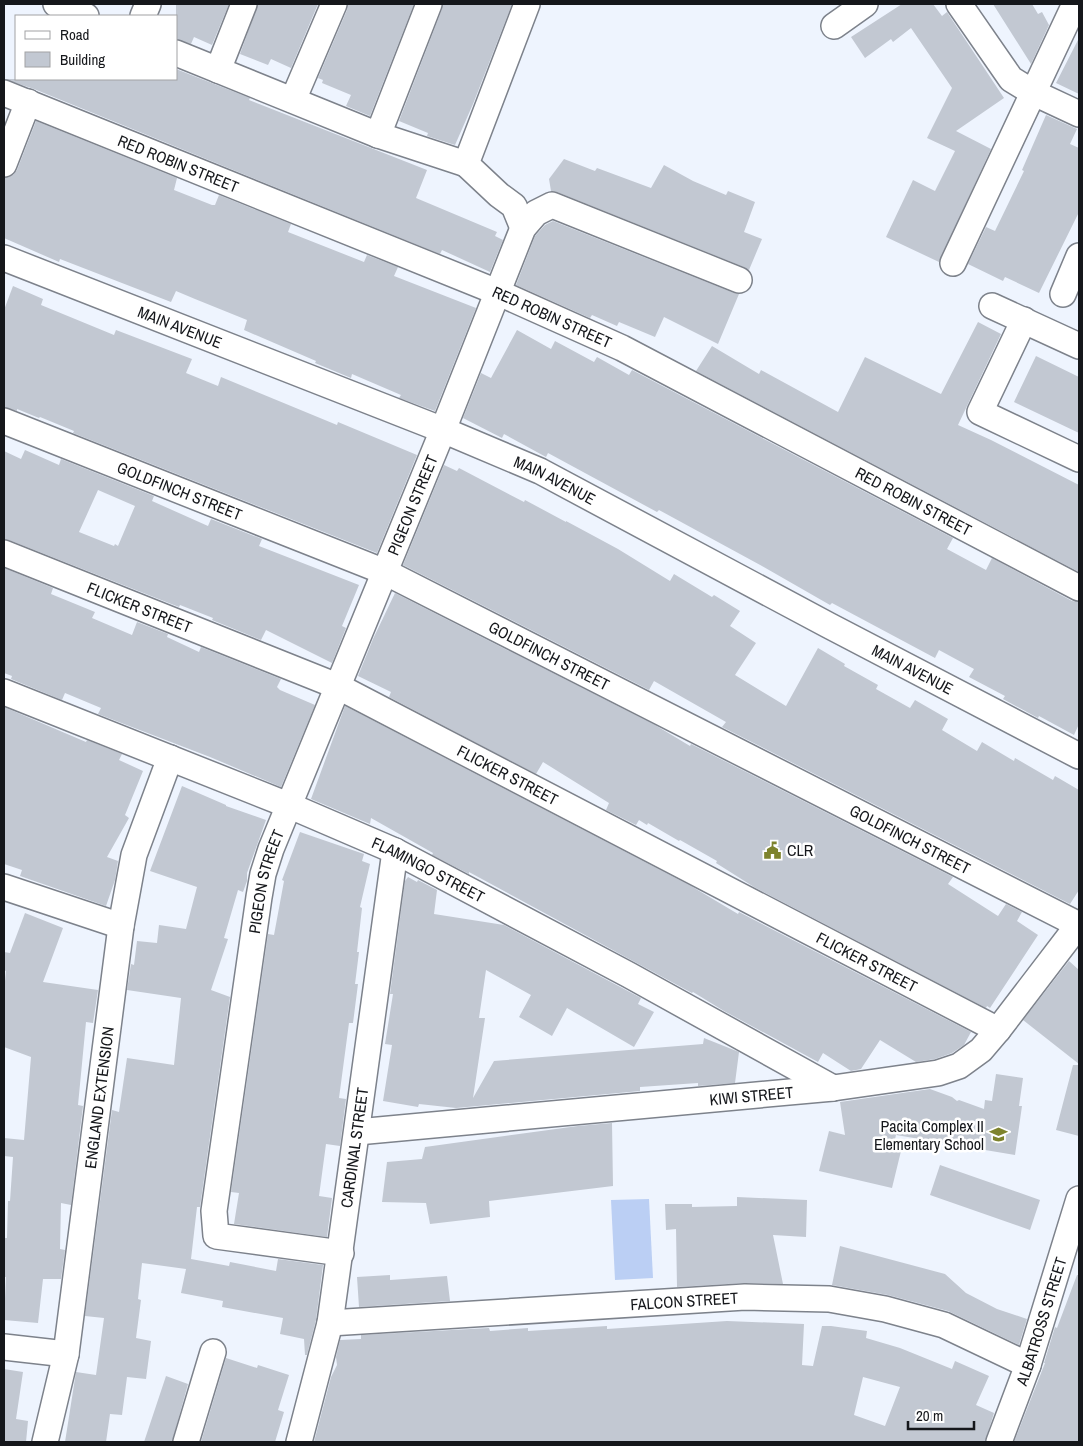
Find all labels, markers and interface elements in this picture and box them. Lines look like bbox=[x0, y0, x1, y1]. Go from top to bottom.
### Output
legend bbox=[15, 15, 178, 80]
text: Road bbox=[60, 24, 89, 45]
text: Building bbox=[60, 49, 105, 70]
street label: RED ROBIN STREET bbox=[115, 129, 242, 198]
street label: RED ROBIN STREET bbox=[489, 280, 615, 353]
street label: MAIN AVENUE bbox=[135, 301, 225, 353]
street label: MAIN AVENUE bbox=[511, 450, 600, 510]
street label: PIGEON STREET bbox=[382, 451, 443, 558]
street label: GOLDFINCH STREET bbox=[114, 456, 246, 525]
street label: RED ROBIN STREET bbox=[852, 462, 976, 541]
street label: FLICKER STREET bbox=[84, 576, 195, 638]
street label: GOLDFINCH STREET bbox=[485, 616, 613, 695]
street label: MAIN AVENUE bbox=[868, 639, 957, 700]
street label: FLICKER STREET bbox=[453, 739, 562, 810]
street label: GOLDFINCH STREET bbox=[846, 799, 974, 879]
street label: PIGEON STREET bbox=[243, 826, 289, 935]
street label: FLAMINGO STREET bbox=[368, 831, 488, 908]
place label: CLR bbox=[787, 839, 814, 861]
public building icon: CLR bbox=[763, 840, 783, 860]
street label: FLICKER STREET bbox=[813, 926, 921, 997]
street label: ENGLAND EXTENSION bbox=[79, 1025, 119, 1170]
street label: KIWI STREET bbox=[709, 1081, 794, 1110]
street label: CARDINAL STREET bbox=[335, 1086, 373, 1209]
place label: Pacita Complex II Elementary School bbox=[874, 1115, 984, 1155]
school or university icon: Pacita Complex II Elementary School bbox=[988, 1125, 1008, 1145]
street label: ALBATROSS STREET bbox=[1010, 1254, 1072, 1389]
street label: FALCON STREET bbox=[630, 1286, 739, 1315]
scale bar bbox=[908, 1398, 974, 1430]
text: 20 m bbox=[916, 1405, 943, 1426]

